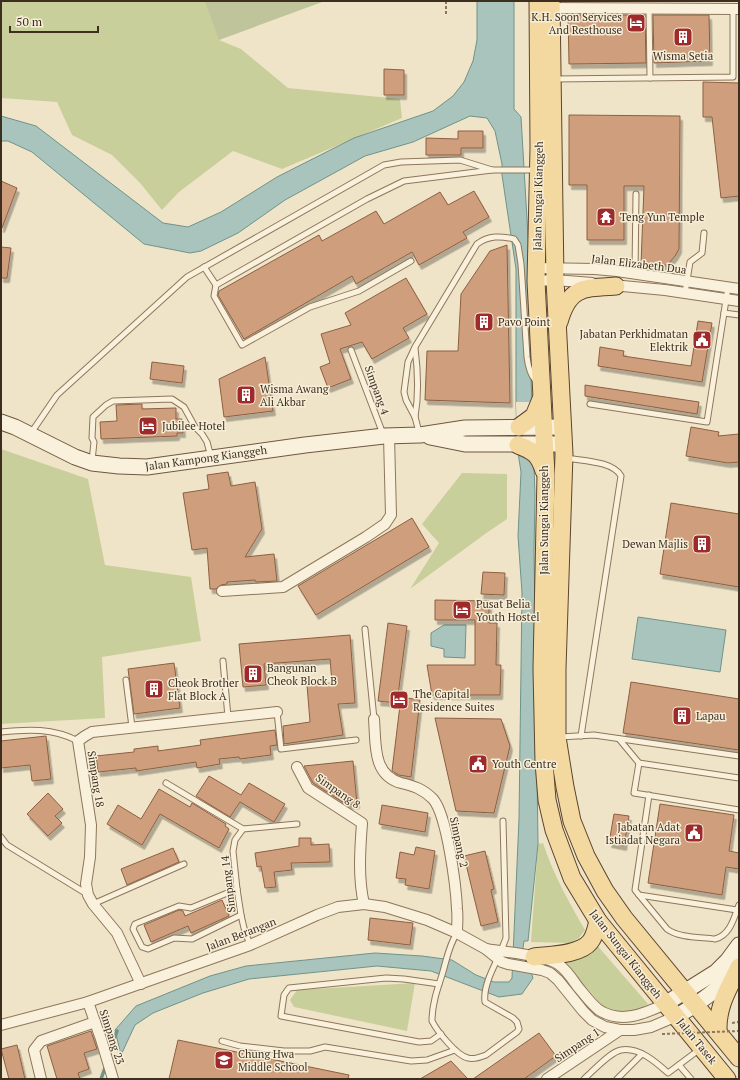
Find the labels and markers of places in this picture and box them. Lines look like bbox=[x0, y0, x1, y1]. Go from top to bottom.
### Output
place label: K.H. Soon Services And Resthouse bbox=[531, 10, 622, 37]
hotel icon: K.H. Soon Services And Resthouse bbox=[625, 12, 647, 34]
building icon: Wisma Setia bbox=[672, 26, 694, 48]
place label: Wisma Setia bbox=[653, 49, 714, 63]
temple icon: Teng Yun Temple bbox=[595, 206, 617, 228]
place label: Teng Yun Temple bbox=[620, 210, 705, 224]
building icon: Pavo Point bbox=[473, 311, 495, 333]
place label: Pavo Point bbox=[498, 315, 550, 329]
place label: Jabatan Perkhidmatan Elektrik bbox=[580, 327, 688, 354]
public building icon: Jabatan Perkhidmatan Elektrik bbox=[691, 329, 713, 351]
place label: Wisma Awang Ali Akbar bbox=[260, 382, 329, 409]
building icon: Wisma Awang Ali Akbar bbox=[235, 384, 257, 406]
hotel icon: Jubilee Hotel bbox=[137, 415, 159, 437]
place label: Jubilee Hotel bbox=[162, 419, 225, 433]
building icon: Dewan Majlis bbox=[691, 533, 713, 555]
place label: Dewan Majlis bbox=[622, 537, 688, 551]
place label: Pusat Belia Youth Hostel bbox=[476, 597, 539, 624]
hotel icon: Pusat Belia Youth Hostel bbox=[451, 599, 473, 621]
place label: Bangunan Cheok Block B bbox=[267, 661, 337, 688]
building icon: Bangunan Cheok Block B bbox=[242, 663, 264, 685]
place label: Cheok Brother Flat Block A bbox=[168, 676, 240, 703]
building icon: Cheok Brother Flat Block A bbox=[143, 678, 165, 700]
place label: The Capital Residence Suites bbox=[413, 687, 495, 714]
hotel icon: The Capital Residence Suites bbox=[388, 689, 410, 711]
building icon: Lapau bbox=[671, 705, 693, 727]
place label: Lapau bbox=[696, 709, 726, 723]
public building icon: Youth Centre bbox=[467, 753, 489, 775]
place label: Youth Centre bbox=[492, 757, 557, 771]
place label: Jabatan Adat Istiadat Negara bbox=[605, 820, 680, 847]
public building icon: Jabatan Adat Istiadat Negara bbox=[683, 822, 705, 844]
place label: Chung Hwa Middle School bbox=[238, 1047, 308, 1074]
school or university icon: Chung Hwa Middle School bbox=[213, 1049, 235, 1071]

